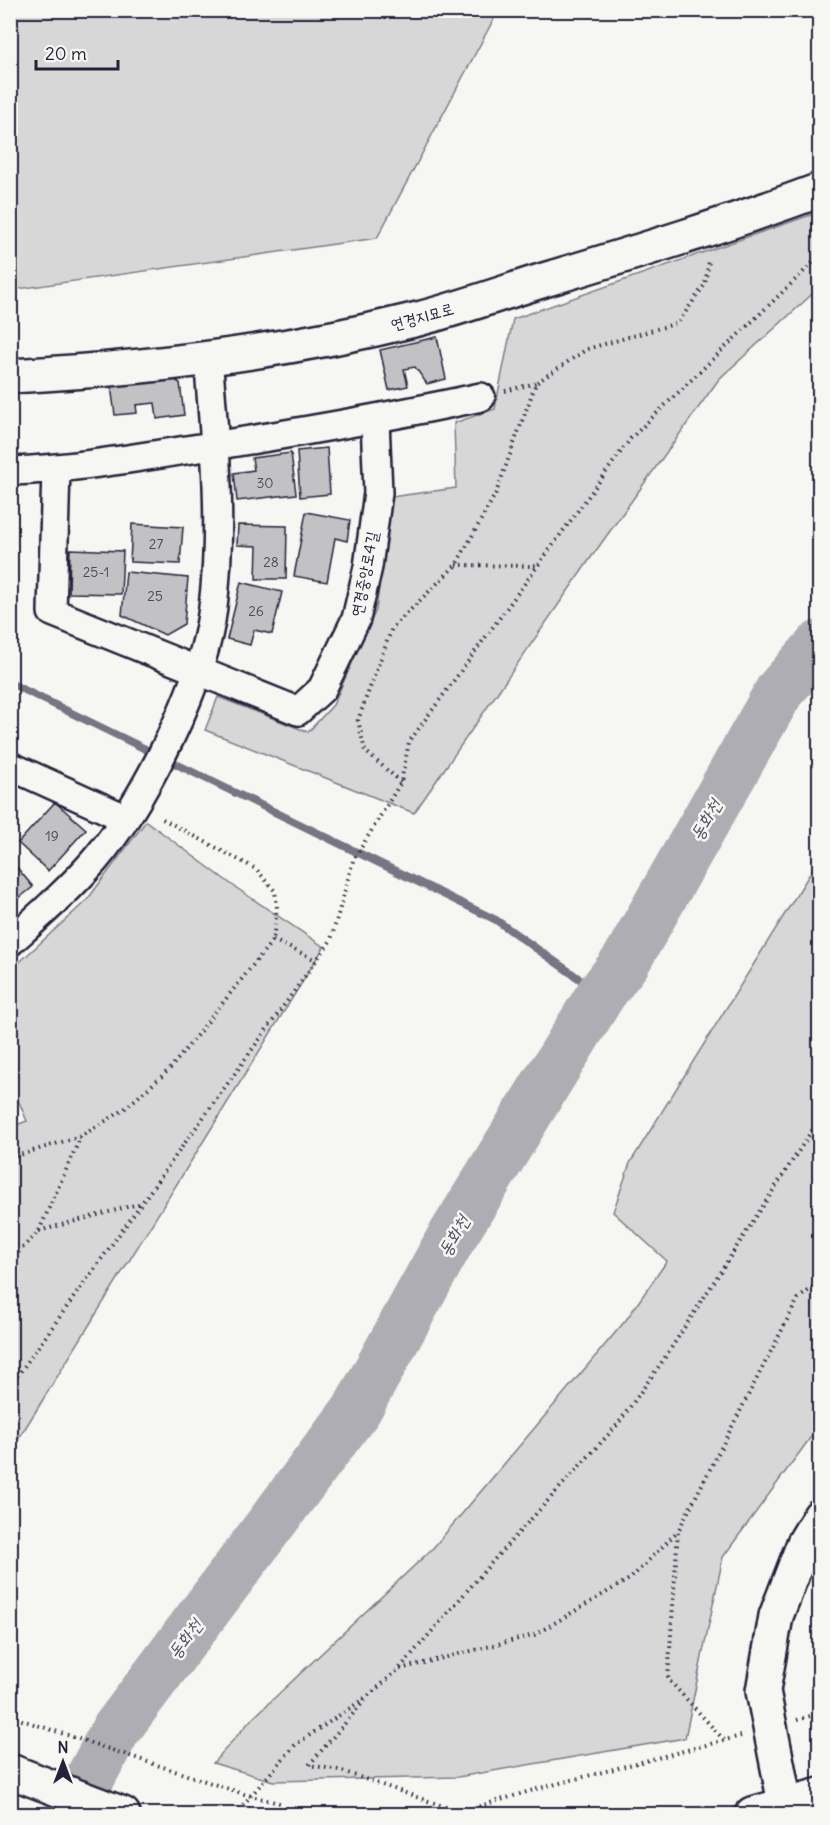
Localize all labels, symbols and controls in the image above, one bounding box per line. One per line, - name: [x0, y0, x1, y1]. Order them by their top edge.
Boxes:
- scale bar: [36, 33, 118, 71]
- text: 20 m: [45, 42, 87, 65]
- street label: 연경지묘로: [388, 298, 456, 334]
- house number: 30: [256, 474, 274, 492]
- street label: 연경중앙로4길: [346, 530, 382, 618]
- house number: 27: [149, 535, 163, 553]
- house number: 28: [263, 553, 279, 571]
- house number: 25-1: [83, 563, 109, 581]
- house number: 25: [147, 587, 163, 605]
- house number: 26: [248, 602, 264, 620]
- water label: 동화천: [685, 794, 727, 844]
- house number: 19: [45, 827, 59, 845]
- water label: 동화천: [433, 1210, 475, 1260]
- water label: 동화천: [162, 1613, 208, 1663]
- north arrow: [33, 1732, 93, 1792]
- text: N: [57, 1737, 69, 1757]

